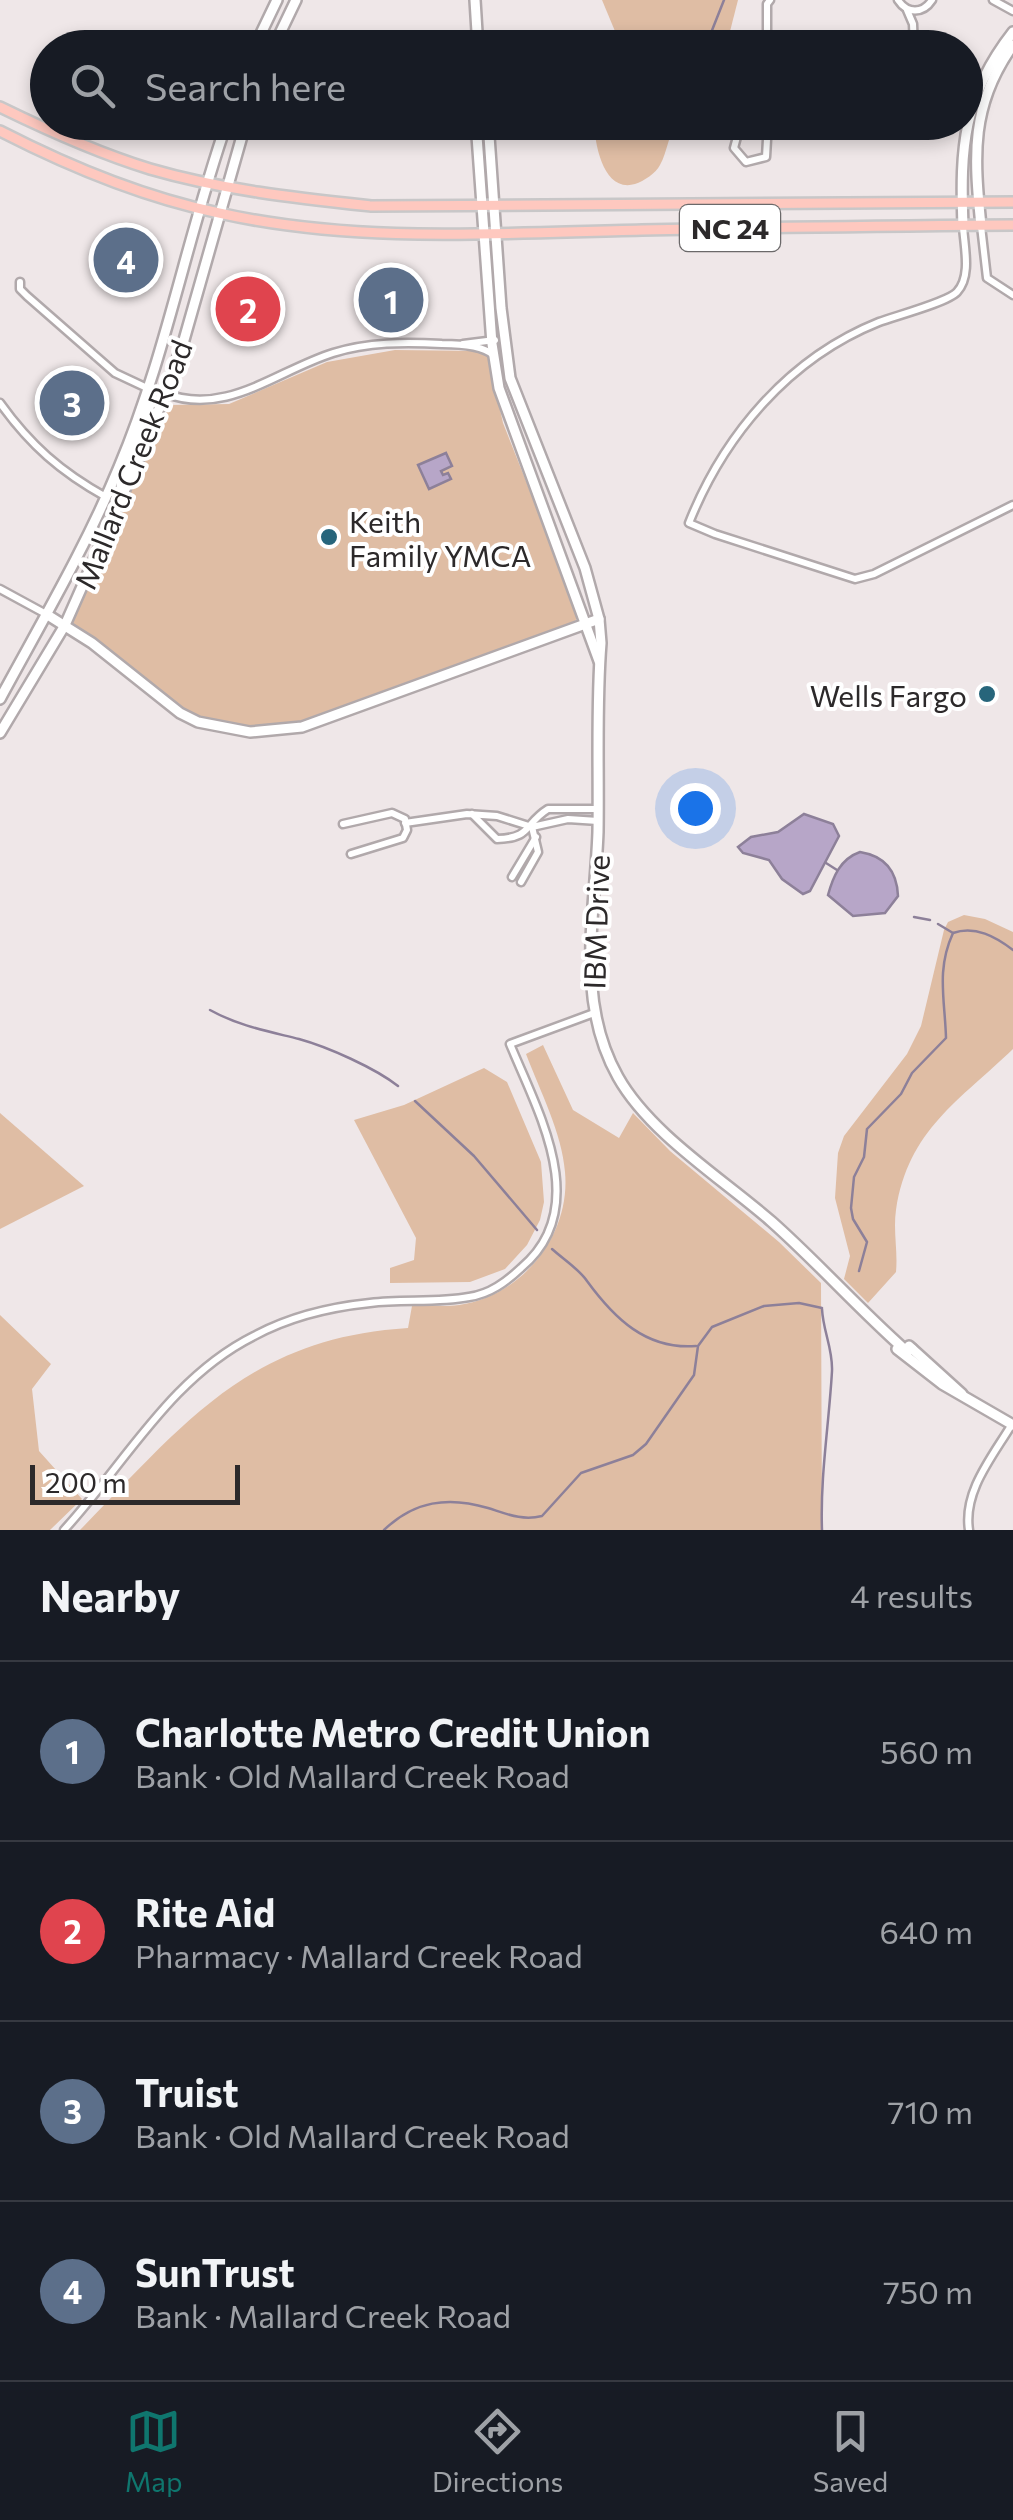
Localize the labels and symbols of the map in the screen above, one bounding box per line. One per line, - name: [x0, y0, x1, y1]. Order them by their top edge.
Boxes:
- road number: NC 24: [680, 205, 780, 251]
- pin: 4: [94, 222, 158, 298]
- pin: 1: [358, 262, 424, 338]
- pin: 2: [216, 272, 280, 346]
- street label: Mallard Creek Road: [65, 334, 199, 594]
- pin: 3: [40, 366, 104, 440]
- place label: Keith Family YMCA: [349, 502, 531, 573]
- marker: Keith Family YMCA: [318, 526, 340, 548]
- place label: Wells Fargo: [810, 676, 967, 713]
- marker: Wells Fargo: [976, 683, 998, 705]
- your location: [670, 783, 721, 834]
- street label: IBM Drive: [574, 854, 616, 990]
- scale bar: [30, 1460, 240, 1504]

